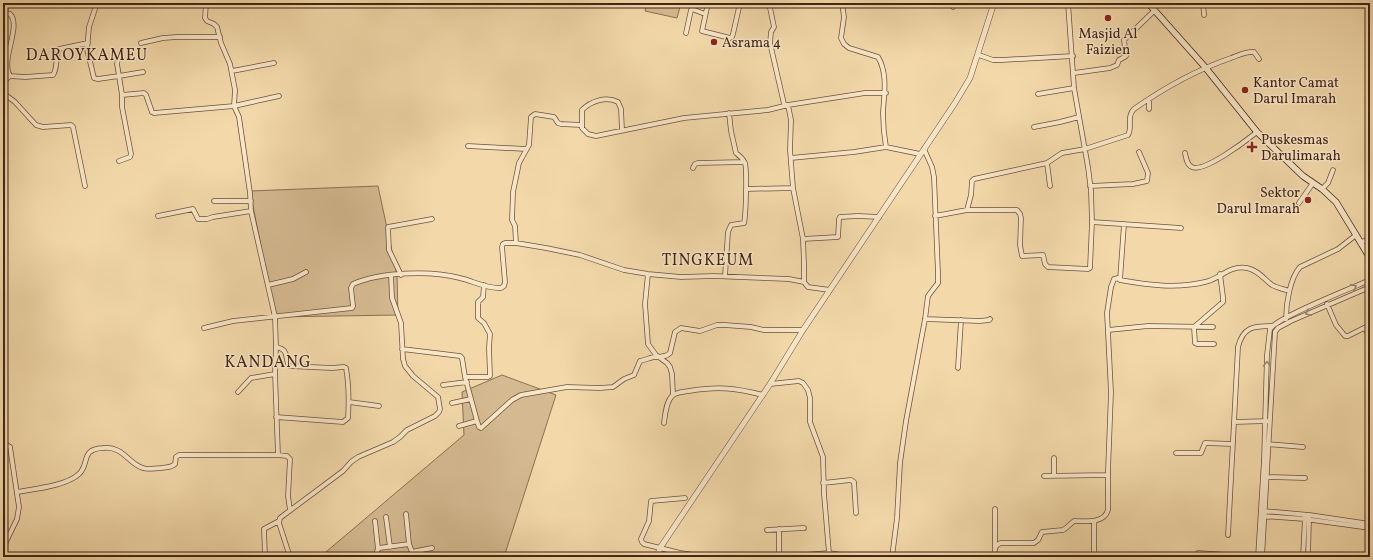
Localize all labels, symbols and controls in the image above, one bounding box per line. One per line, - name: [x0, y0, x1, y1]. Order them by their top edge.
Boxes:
- marker: Masjid Al Faizien: [1103, 13, 1113, 23]
- place label: Masjid Al Faizien: [1079, 25, 1137, 60]
- place label: Asrama 4: [722, 34, 781, 53]
- marker: Asrama 4: [709, 37, 719, 47]
- district label: DAROYKAMEU: [26, 45, 148, 67]
- place label: Kantor Camat Darul Imarah: [1253, 74, 1339, 109]
- marker: Kantor Camat Darul Imarah: [1240, 85, 1250, 95]
- place label: Puskesmas Darulimarah: [1261, 131, 1341, 166]
- marker: Puskesmas Darulimarah: [1246, 141, 1258, 153]
- place label: Sektor Darul Imarah: [1217, 184, 1300, 219]
- marker: Sektor Darul Imarah: [1303, 195, 1313, 205]
- district label: TINGKEUM: [662, 250, 754, 272]
- one-way arrow: [1349, 284, 1357, 292]
- one-way arrow: [1305, 308, 1313, 316]
- district label: KANDANG: [224, 352, 312, 374]
- one-way arrow: [1263, 361, 1271, 367]

